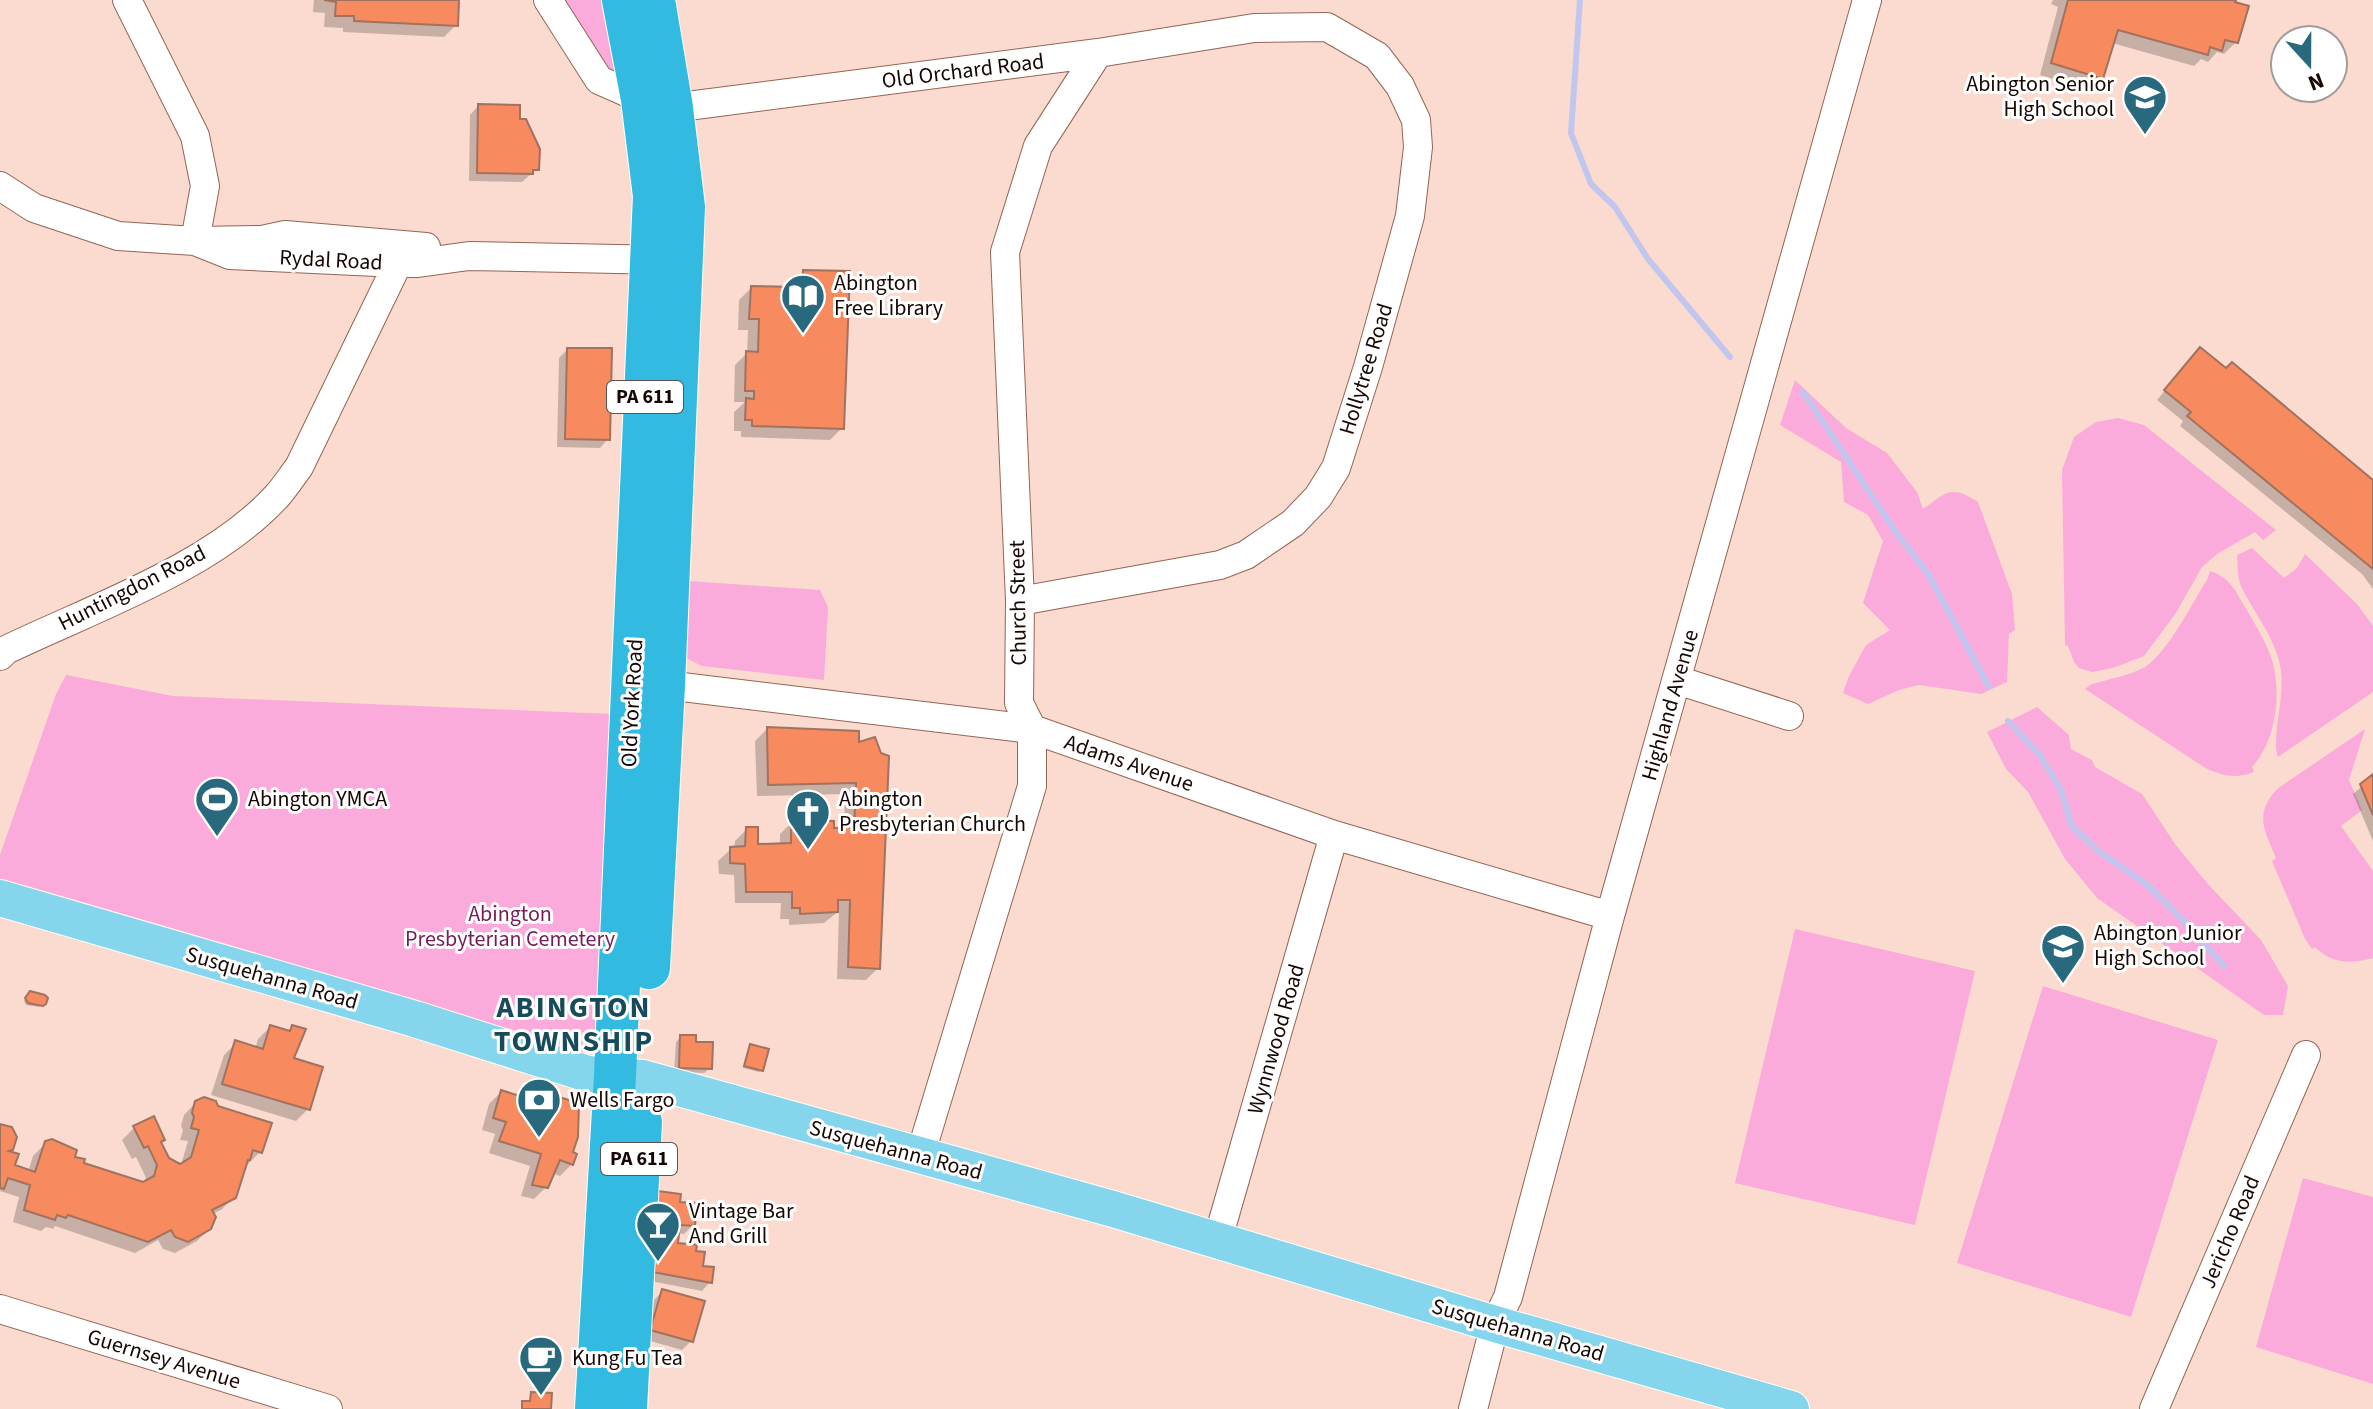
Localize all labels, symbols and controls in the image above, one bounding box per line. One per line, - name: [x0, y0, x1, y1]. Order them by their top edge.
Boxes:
- north arrow: [2269, 24, 2349, 104]
- street label: Old Orchard Road: [880, 45, 1046, 97]
- text: N: [2303, 64, 2328, 99]
- place label: Abington Senior High School: [1966, 68, 2114, 125]
- school or university icon: Abington Senior High School: [2121, 73, 2169, 136]
- street label: Rydal Road: [279, 241, 383, 279]
- place label: Abington Free Library: [834, 267, 944, 324]
- library icon: Abington Free Library: [779, 272, 827, 335]
- street label: Hollytree Road: [1331, 299, 1401, 439]
- road number: PA 611: [607, 381, 683, 413]
- street label: Huntingdon Road: [53, 537, 211, 639]
- street label: Church Street: [1001, 539, 1035, 666]
- street label: Highland Avenue: [1633, 626, 1707, 784]
- street label: Old York Road: [613, 638, 651, 768]
- street label: Adams Avenue: [1060, 726, 1198, 800]
- sports icon: Abington YMCA: [193, 775, 241, 838]
- place label: Abington YMCA: [248, 783, 387, 815]
- place label: Abington Presbyterian Church: [839, 783, 1026, 840]
- church icon: Abington Presbyterian Church: [784, 788, 832, 851]
- park label: Abington Presbyterian Cemetery: [405, 898, 616, 955]
- place label: Abington Junior High School: [2094, 917, 2242, 974]
- school or university icon: Abington Junior High School: [2039, 922, 2087, 985]
- street label: Susquehanna Road: [182, 938, 362, 1018]
- street label: Wynnwood Road: [1239, 960, 1313, 1118]
- district label: ABINGTON TOWNSHIP: [494, 986, 654, 1063]
- bank icon: Wells Fargo: [515, 1076, 563, 1139]
- place label: Wells Fargo: [570, 1084, 674, 1116]
- street label: Susquehanna Road: [806, 1112, 986, 1188]
- road number: PA 611: [601, 1143, 677, 1175]
- street label: Jericho Road: [2192, 1170, 2268, 1294]
- place label: Vintage Bar And Grill: [689, 1195, 794, 1252]
- bar icon: Vintage Bar And Grill: [634, 1200, 682, 1263]
- street label: Susquehanna Road: [1428, 1290, 1608, 1370]
- street label: Guernsey Avenue: [83, 1320, 245, 1398]
- cafe icon: Kung Fu Tea: [517, 1334, 565, 1397]
- place label: Kung Fu Tea: [572, 1342, 683, 1374]

